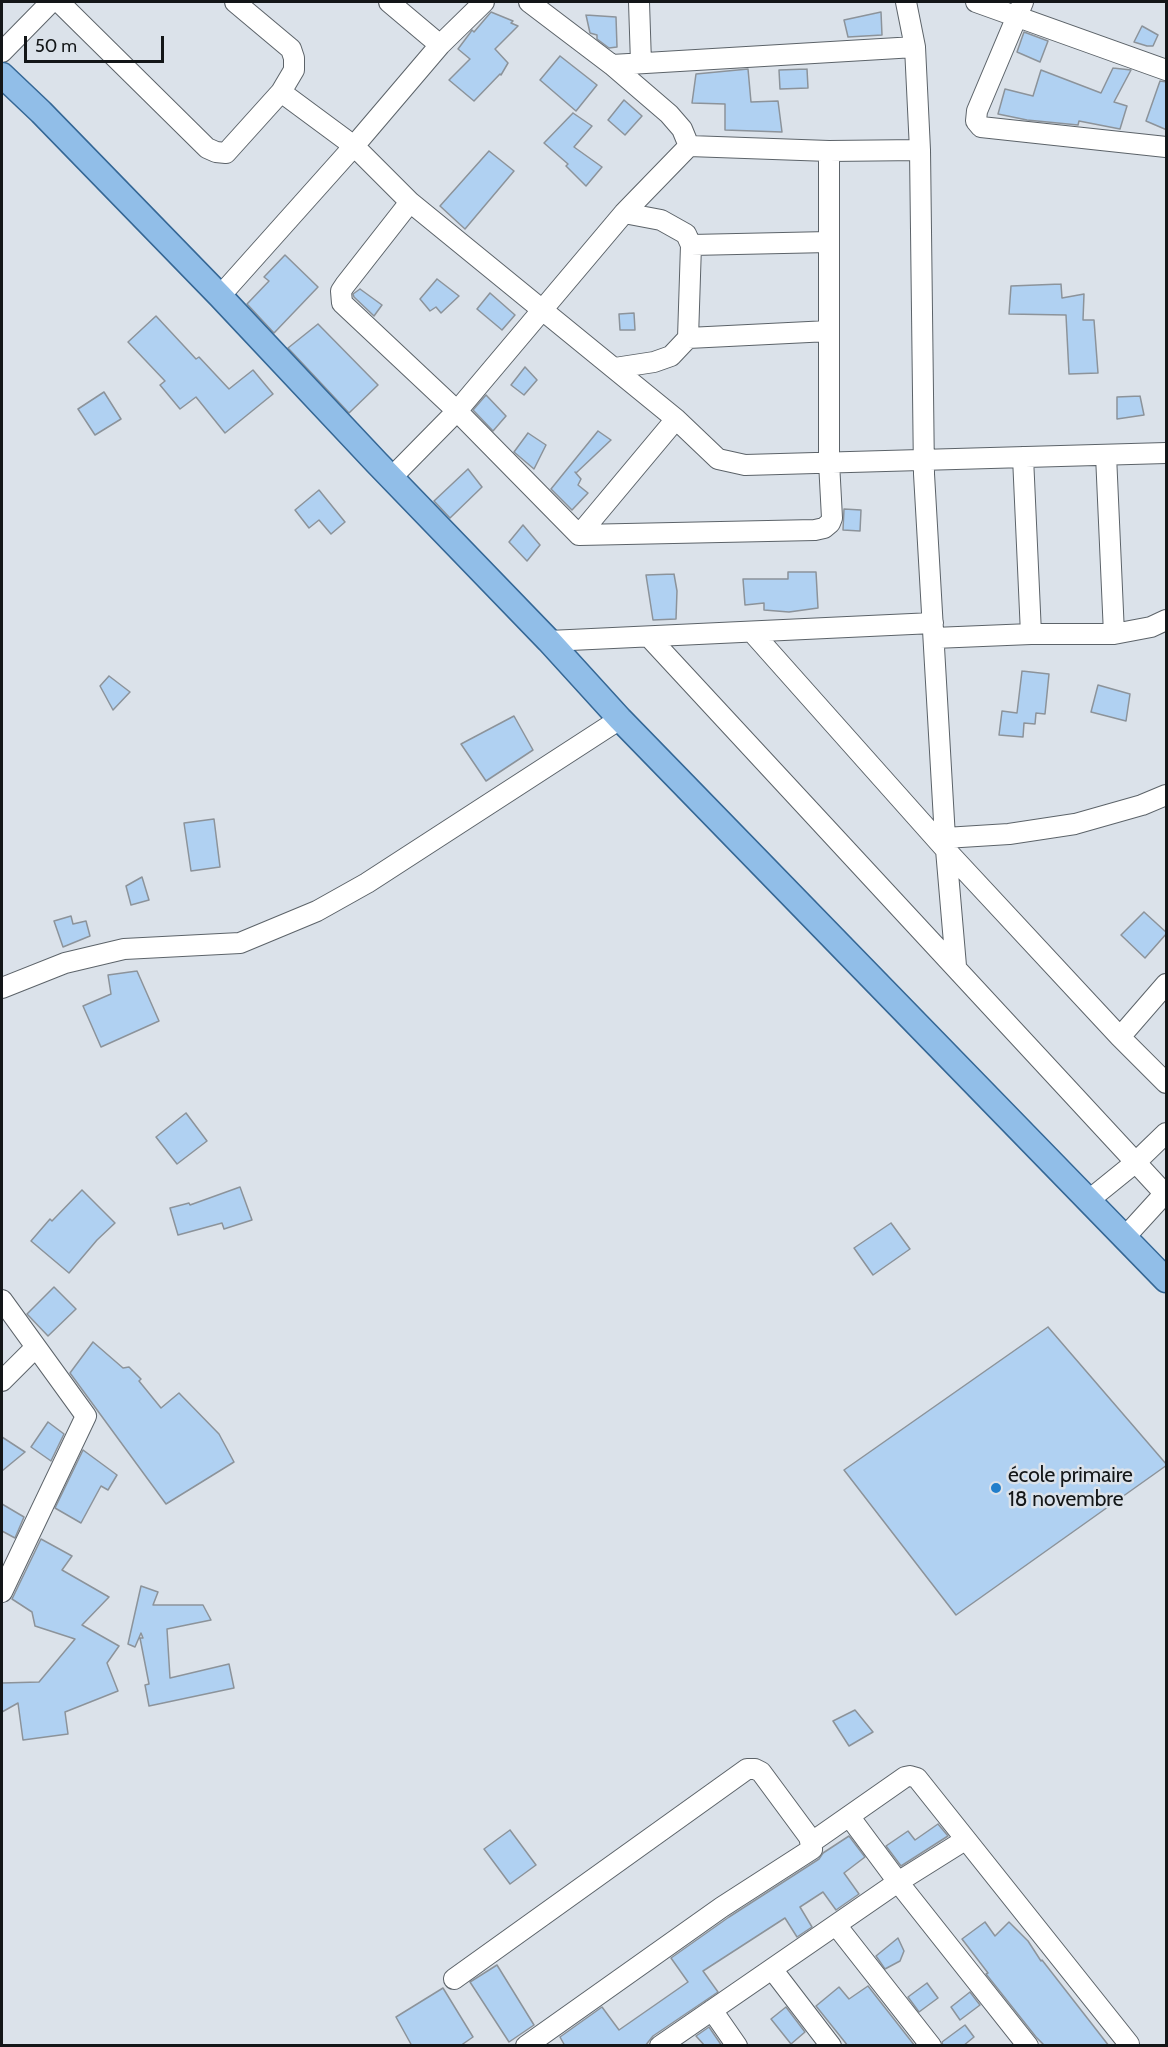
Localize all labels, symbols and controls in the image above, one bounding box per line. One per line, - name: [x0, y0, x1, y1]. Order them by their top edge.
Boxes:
- scale bar: [27, 24, 166, 62]
- text: 50 m: [35, 35, 77, 57]
- place label: école primaire 18 novembre: [1008, 1463, 1133, 1513]
- marker: école primaire 18 novembre: [989, 1481, 1003, 1495]

